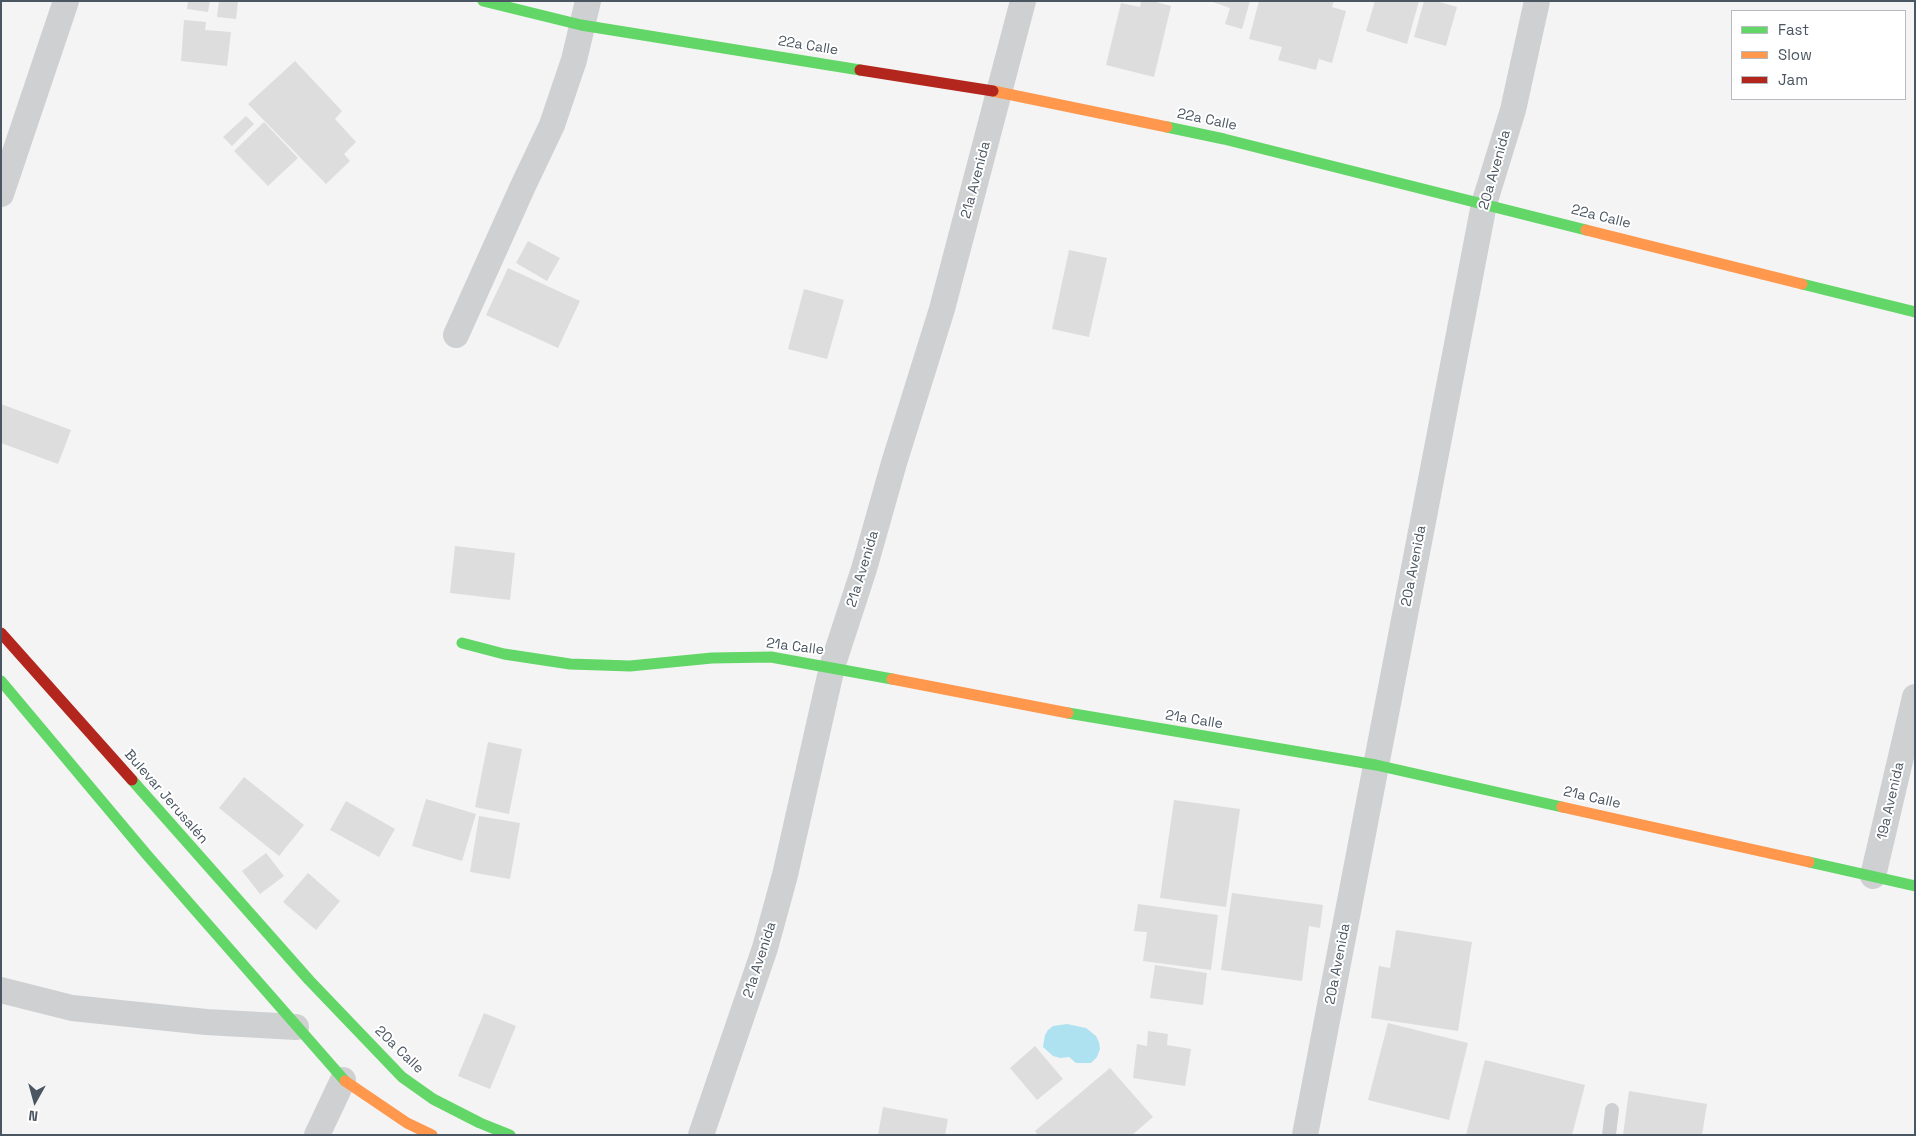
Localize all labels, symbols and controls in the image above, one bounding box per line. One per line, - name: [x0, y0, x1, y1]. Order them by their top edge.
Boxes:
- legend: [1731, 10, 1906, 100]
- text: Fast: [1778, 20, 1809, 39]
- street label: 22a Calle: [777, 33, 839, 59]
- text: Slow: [1778, 45, 1812, 64]
- text: Jam: [1778, 70, 1808, 89]
- street label: 22a Calle: [1176, 105, 1238, 135]
- street label: 20a Avenida: [1476, 128, 1514, 212]
- street label: 21a Avenida: [958, 140, 994, 220]
- street label: 22a Calle: [1570, 202, 1632, 232]
- street label: 20a Avenida: [1398, 524, 1430, 608]
- street label: 21a Avenida: [843, 529, 883, 609]
- street label: 21a Calle: [765, 635, 825, 659]
- street label: 21a Calle: [1164, 707, 1224, 733]
- street label: Bulevar Jerusalén: [121, 746, 211, 848]
- street label: 19a Avenida: [1874, 760, 1908, 842]
- street label: 21a Calle: [1562, 783, 1622, 813]
- street label: 21a Avenida: [740, 920, 780, 1000]
- street label: 20a Avenida: [1322, 922, 1354, 1006]
- street label: 20a Calle: [371, 1023, 427, 1077]
- north arrow: [10, 1076, 60, 1126]
- text: N: [27, 1106, 39, 1125]

